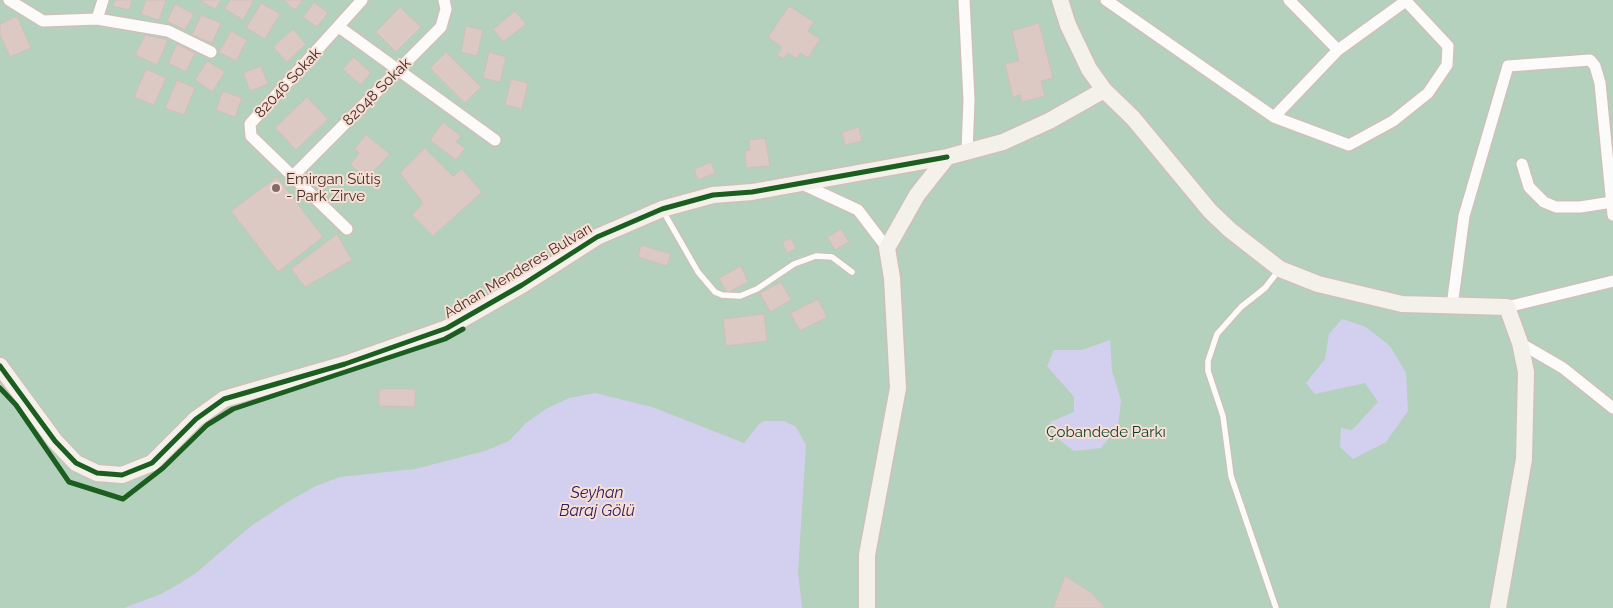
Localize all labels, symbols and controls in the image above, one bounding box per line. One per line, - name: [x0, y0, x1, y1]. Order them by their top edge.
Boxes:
- street label: 82046 Sokak: [251, 44, 325, 122]
- street label: 82048 Sokak: [339, 54, 415, 130]
- place label: Emirgan Sütiş - Park Zirve: [286, 170, 381, 205]
- marker: Emirgan Sütiş - Park Zirve: [270, 182, 282, 194]
- street label: Adnan Menderes Bulvarı: [441, 220, 595, 322]
- park label: Çobandede Parkı: [1046, 423, 1166, 441]
- water label: Seyhan Baraj Gölü: [559, 483, 635, 521]

